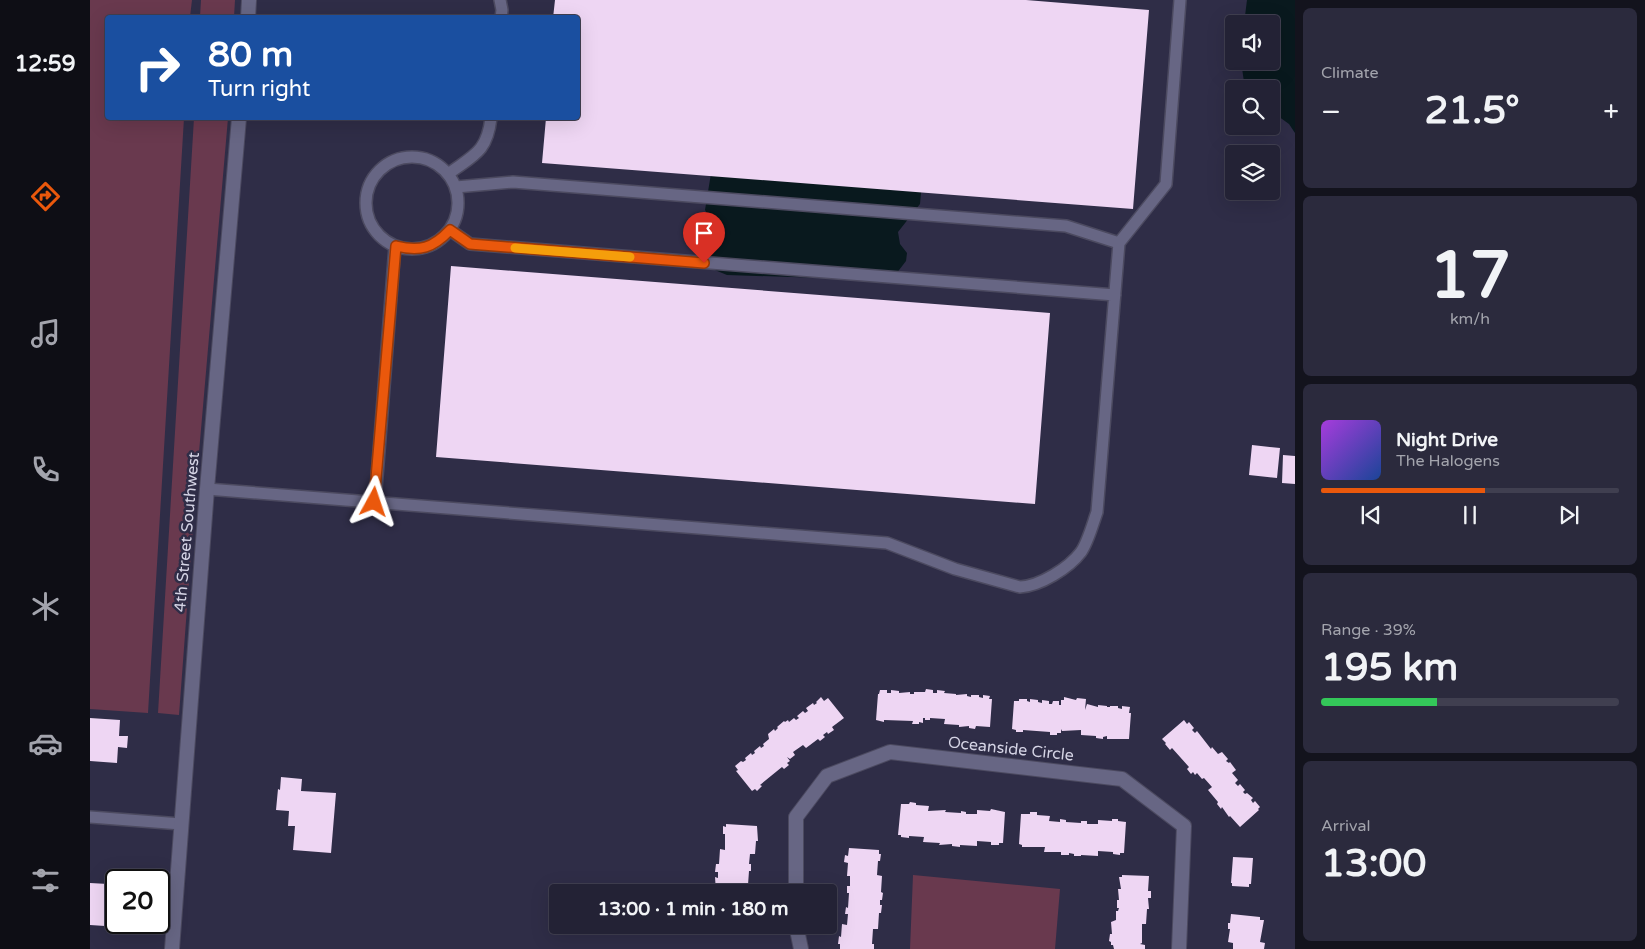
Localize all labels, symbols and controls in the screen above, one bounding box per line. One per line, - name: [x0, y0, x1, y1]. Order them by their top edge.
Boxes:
- map controls: [1225, 15, 1280, 200]
- button: sound: [1225, 15, 1280, 70]
- text: 80 m: [208, 34, 293, 76]
- icon: right: [125, 35, 190, 100]
- text: 12:59: [15, 51, 75, 77]
- text: Climate: [1321, 63, 1379, 83]
- text: Turn right: [208, 76, 310, 102]
- button: search: [1225, 80, 1280, 135]
- text: 21.5°: [1425, 88, 1520, 134]
- text: −: [1321, 95, 1341, 129]
- text: +: [1603, 95, 1619, 129]
- button: layers: [1225, 145, 1280, 200]
- icon: directions: [28, 179, 63, 214]
- pin: [683, 212, 725, 263]
- icon: arrive: [690, 219, 718, 247]
- text: 17: [1429, 237, 1511, 316]
- text: km/h: [1450, 309, 1490, 329]
- icon: music: [28, 316, 63, 351]
- text: Night Drive: [1396, 429, 1498, 451]
- street label: 4th Street Southwest: [170, 451, 204, 613]
- text: The Halogens: [1396, 451, 1500, 471]
- icon: phone: [28, 452, 63, 487]
- position arrow: [347, 475, 399, 527]
- icon: previous: [1357, 501, 1385, 529]
- icon: pause: [1456, 501, 1484, 529]
- icon: next: [1555, 501, 1583, 529]
- icon: climate: [28, 589, 63, 624]
- text: Range · 39%: [1321, 620, 1416, 640]
- text: 195 km: [1321, 645, 1458, 691]
- icon: car: [28, 726, 63, 761]
- street label: Oceanside Circle: [947, 732, 1075, 766]
- text: Arrival: [1321, 816, 1370, 836]
- text: 13:00: [1321, 841, 1426, 887]
- icon: filters: [28, 863, 63, 898]
- speed limit sign: 20: [105, 869, 170, 934]
- text: 13:00 · 1 min · 180 m: [597, 898, 789, 920]

